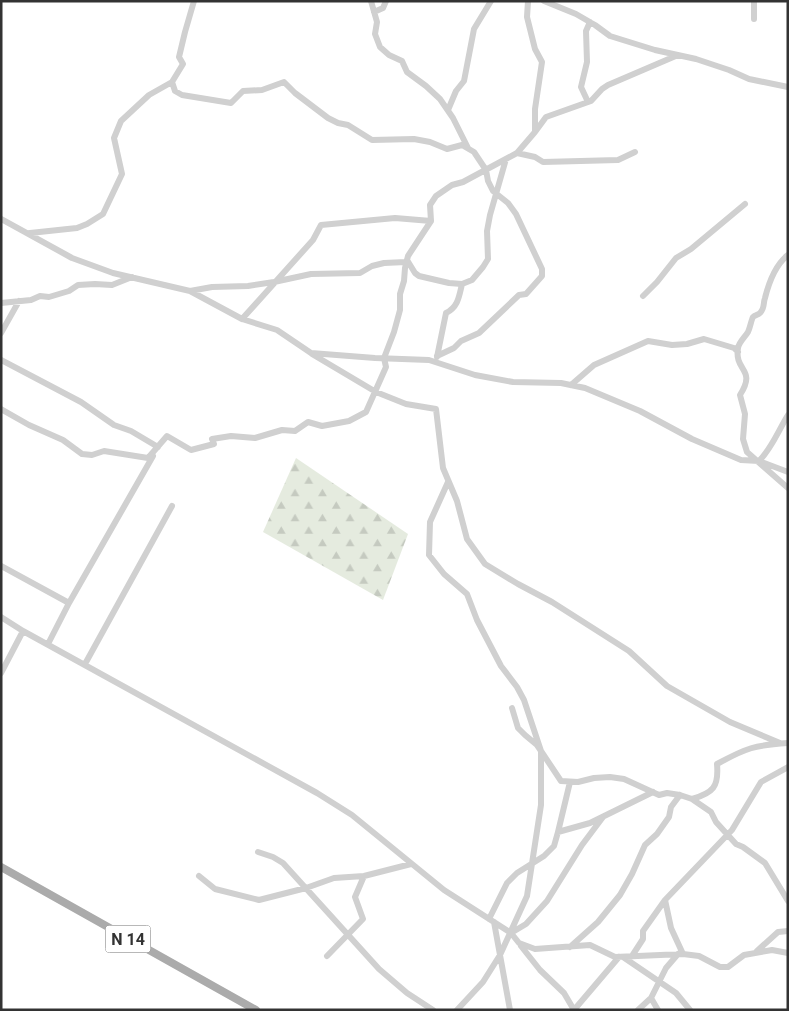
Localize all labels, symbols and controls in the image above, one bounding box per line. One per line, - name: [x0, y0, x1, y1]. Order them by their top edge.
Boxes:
- road number: N 14: [106, 926, 150, 952]

